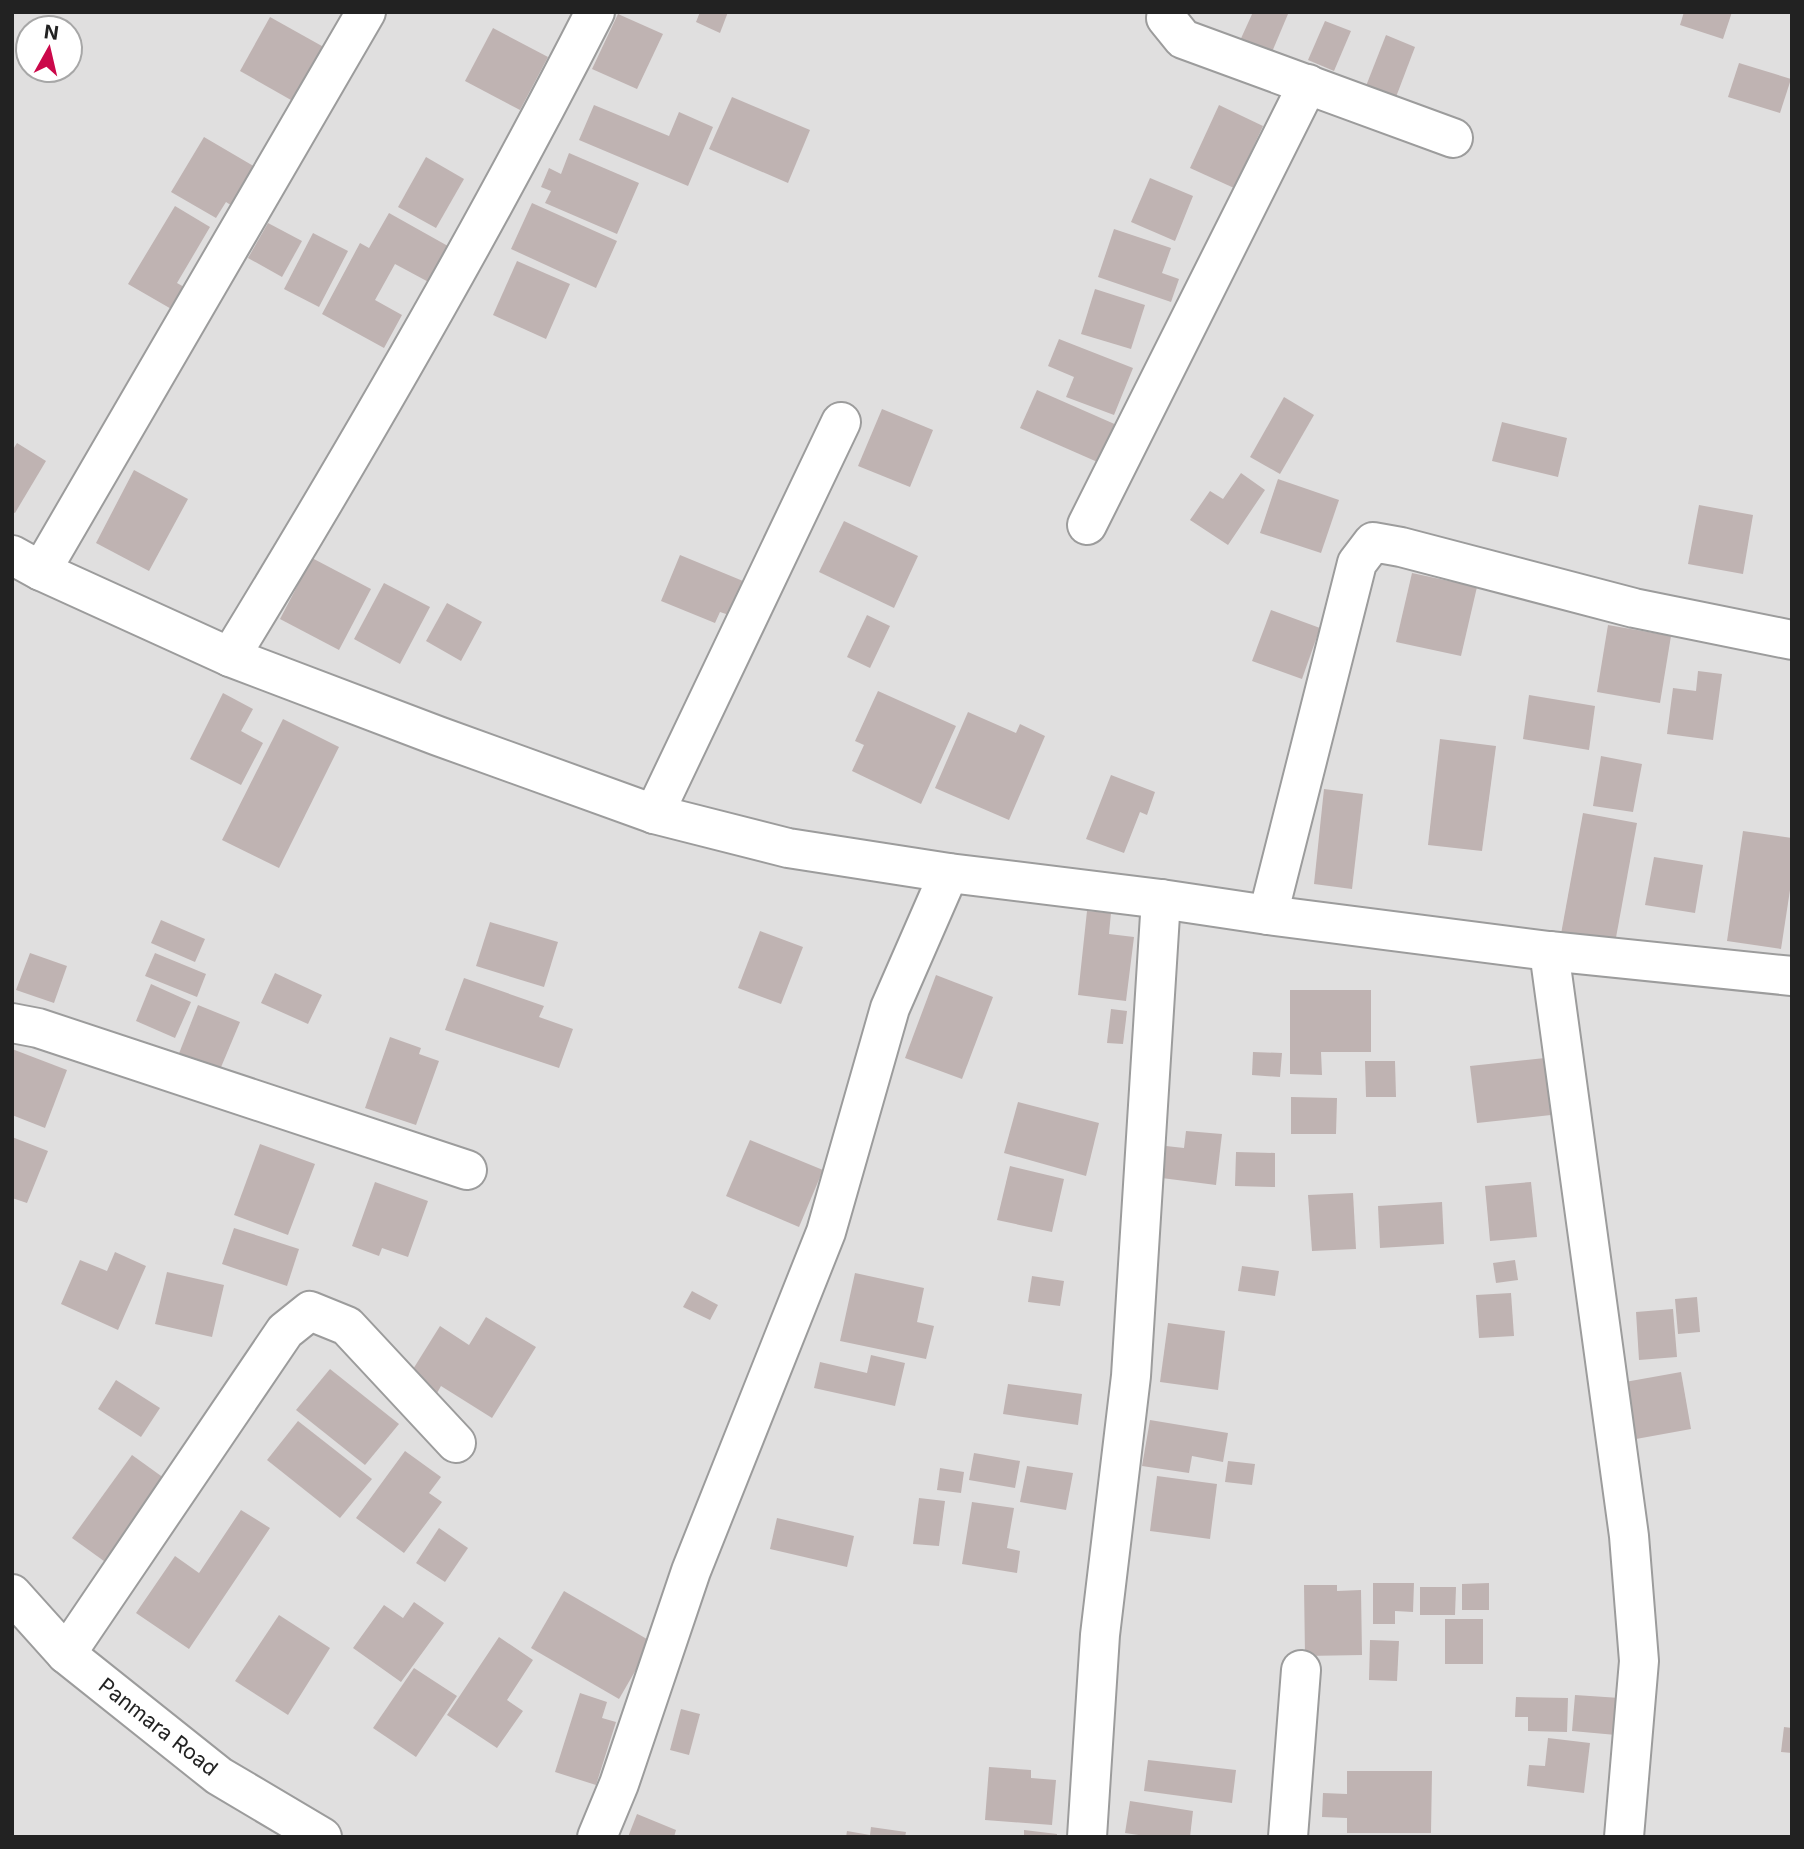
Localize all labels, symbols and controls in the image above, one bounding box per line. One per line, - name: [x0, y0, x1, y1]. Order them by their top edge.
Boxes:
- north arrow: [14, 14, 84, 84]
- text: N: [43, 20, 60, 45]
- street label: Panmara Road: [94, 1672, 223, 1781]

